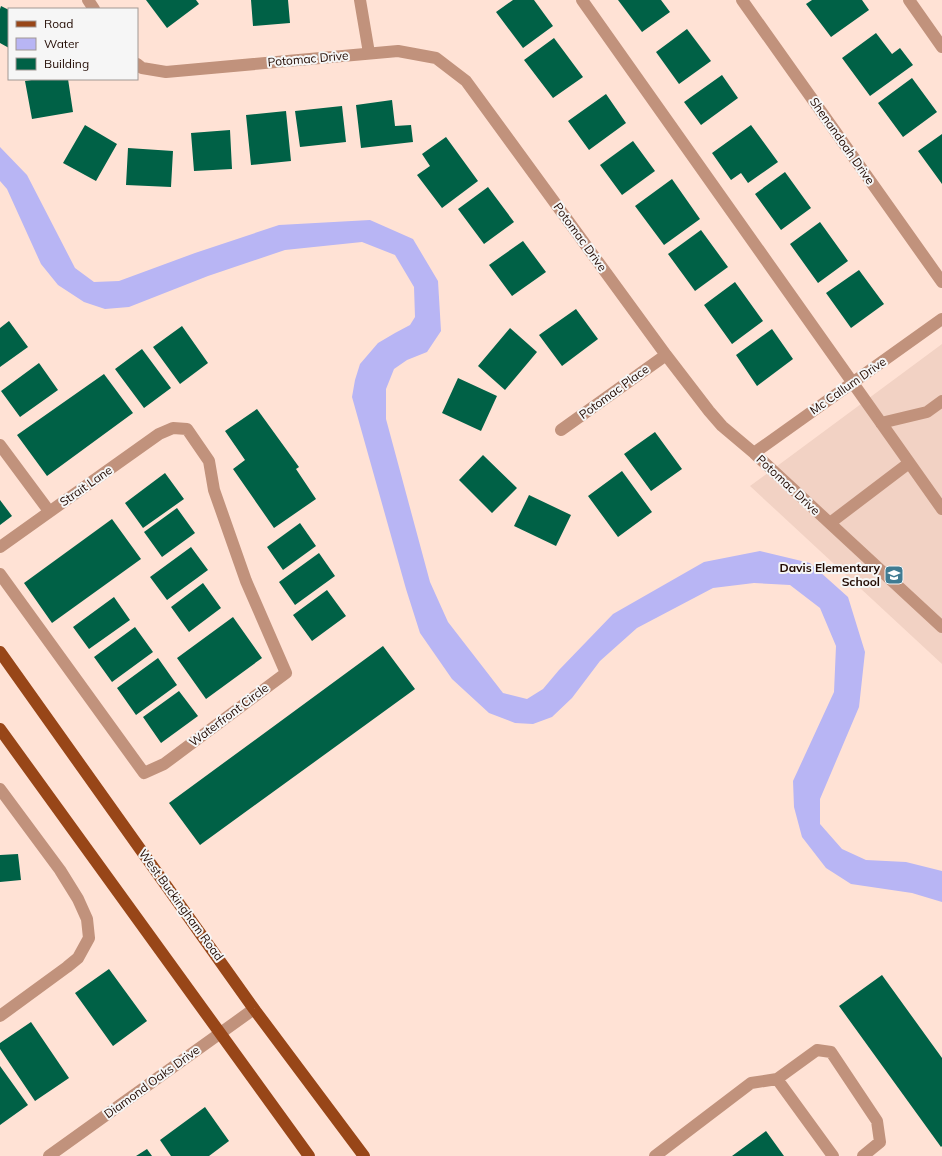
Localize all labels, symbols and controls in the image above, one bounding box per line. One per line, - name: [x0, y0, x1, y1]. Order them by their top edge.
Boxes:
- legend: [8, 8, 138, 80]
- text: Road: [44, 16, 73, 31]
- text: Water: [44, 36, 80, 51]
- street label: Potomac Drive: [267, 47, 349, 70]
- text: Building: [44, 56, 89, 71]
- street label: Shenandoah Drive: [807, 94, 878, 187]
- street label: Potomac Drive: [550, 199, 610, 274]
- street label: Mc Callum Drive: [807, 354, 889, 418]
- street label: Potomac Place: [576, 361, 651, 422]
- street label: Potomac Drive: [754, 451, 823, 518]
- street label: Strait Lane: [57, 462, 115, 509]
- place label: Davis Elementary School: [779, 560, 880, 589]
- school or university icon: Davis Elementary School: [883, 564, 905, 586]
- street label: Waterfront Circle: [186, 680, 271, 749]
- street label: West Buckingham Road: [136, 846, 227, 963]
- street label: Diamond Oaks Drive: [101, 1042, 202, 1121]

